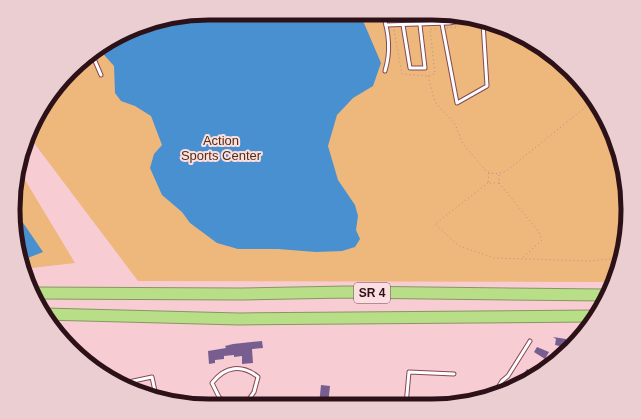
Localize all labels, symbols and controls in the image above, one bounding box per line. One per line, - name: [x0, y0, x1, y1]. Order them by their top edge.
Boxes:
- park label: Action Sports Center: [181, 133, 262, 163]
- road number: SR 4: [354, 283, 390, 303]

